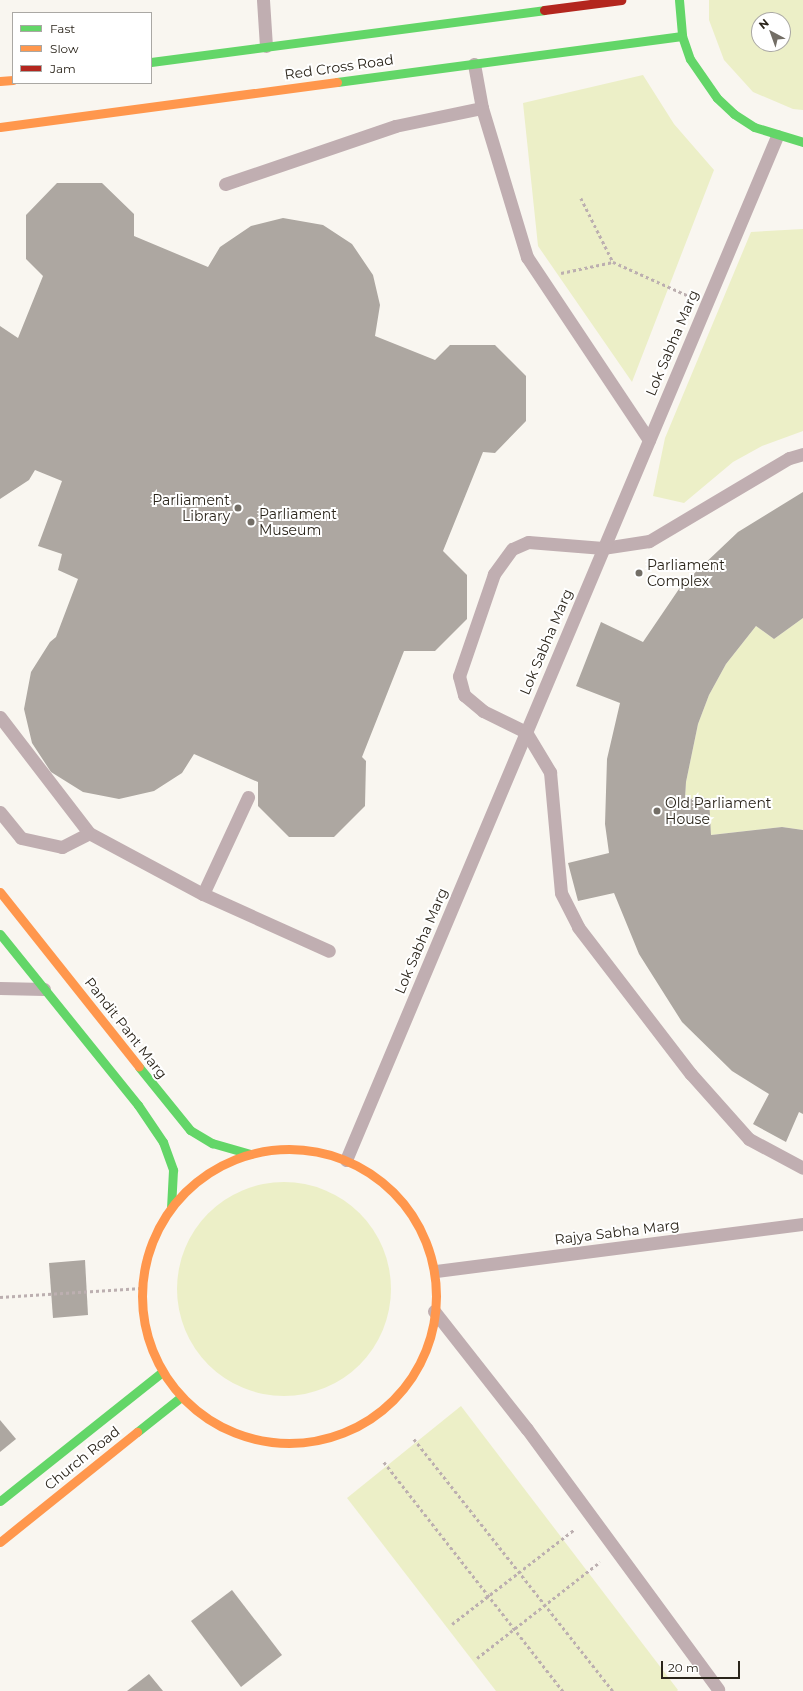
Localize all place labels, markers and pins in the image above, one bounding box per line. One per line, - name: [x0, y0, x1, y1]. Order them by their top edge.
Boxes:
- place label: Parliament Library: [152, 492, 230, 524]
- marker: Parliament Library: [233, 503, 243, 513]
- place label: Parliament Museum: [259, 506, 337, 538]
- marker: Parliament Museum: [246, 517, 256, 527]
- place label: Parliament Complex: [647, 557, 725, 590]
- marker: Parliament Complex: [634, 568, 644, 578]
- place label: Old Parliament House: [665, 795, 772, 828]
- marker: Old Parliament House: [652, 806, 662, 816]

